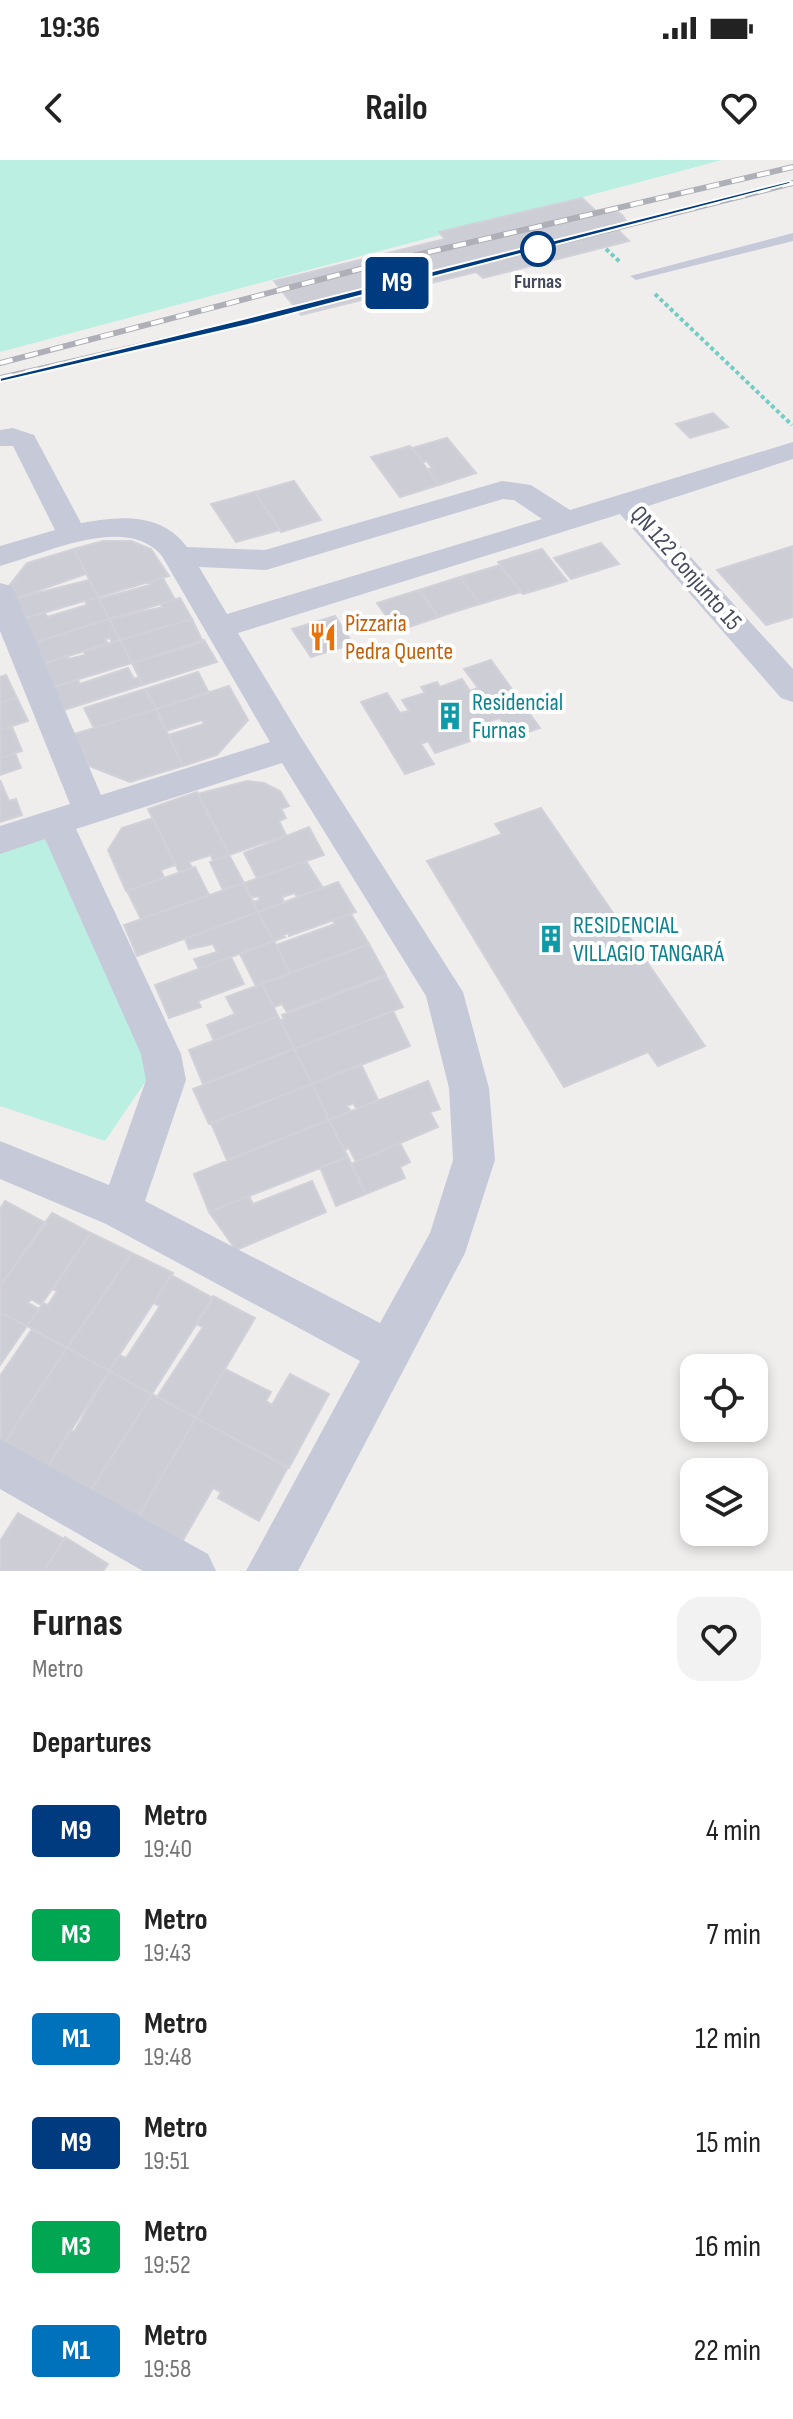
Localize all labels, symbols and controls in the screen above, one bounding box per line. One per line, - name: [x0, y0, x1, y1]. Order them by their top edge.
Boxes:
- text: 19:36: [40, 10, 100, 46]
- icon: back: [32, 86, 76, 130]
- icon: heart: [717, 86, 761, 130]
- text: Railo: [365, 87, 428, 130]
- marker: Furnas: [521, 232, 555, 266]
- line badge: M9: [361, 257, 433, 309]
- text: M9: [382, 266, 412, 299]
- place label: Furnas: [514, 270, 562, 294]
- street label: QN 122 Conjunto 15: [624, 500, 748, 636]
- place label: Pizzaria Pedra Quente: [345, 609, 453, 666]
- restaurant icon: Pizzaria Pedra Quente: [308, 622, 338, 652]
- place label: Residencial Furnas: [472, 688, 563, 745]
- building icon: Residencial Furnas: [435, 701, 465, 731]
- place label: RESIDENCIAL VILLAGIO TANGARÁ: [573, 911, 725, 968]
- building icon: RESIDENCIAL VILLAGIO TANGARÁ: [536, 924, 566, 954]
- map controls: [680, 1354, 768, 1546]
- button: locate: [680, 1354, 768, 1442]
- button: layers: [680, 1458, 768, 1546]
- button: heart: [677, 1597, 761, 1681]
- text: Furnas: [32, 1601, 123, 1646]
- text: Metro: [32, 1654, 84, 1685]
- text: Departures: [32, 1725, 152, 1761]
- text: Metro: [144, 1798, 208, 1834]
- text: 4 min: [706, 1813, 761, 1849]
- text: M9: [61, 1814, 91, 1847]
- text: 19:40: [144, 1834, 192, 1865]
- text: Metro: [144, 1902, 208, 1938]
- text: 7 min: [707, 1917, 761, 1953]
- text: M3: [61, 1918, 91, 1951]
- text: 19:43: [144, 1938, 191, 1969]
- text: Metro: [144, 2006, 208, 2042]
- text: 12 min: [695, 2021, 761, 2057]
- text: M1: [62, 2022, 90, 2055]
- text: 19:48: [144, 2042, 192, 2073]
- text: Metro: [144, 2110, 208, 2146]
- text: 15 min: [696, 2125, 761, 2161]
- text: M9: [61, 2126, 91, 2159]
- text: 19:51: [144, 2146, 189, 2177]
- text: Metro: [144, 2214, 208, 2250]
- text: 16 min: [695, 2229, 761, 2265]
- text: M3: [61, 2230, 91, 2263]
- text: 19:52: [144, 2250, 191, 2281]
- text: Metro: [144, 2318, 208, 2354]
- text: 22 min: [694, 2333, 761, 2369]
- text: M1: [62, 2334, 90, 2367]
- text: 19:58: [144, 2354, 191, 2385]

